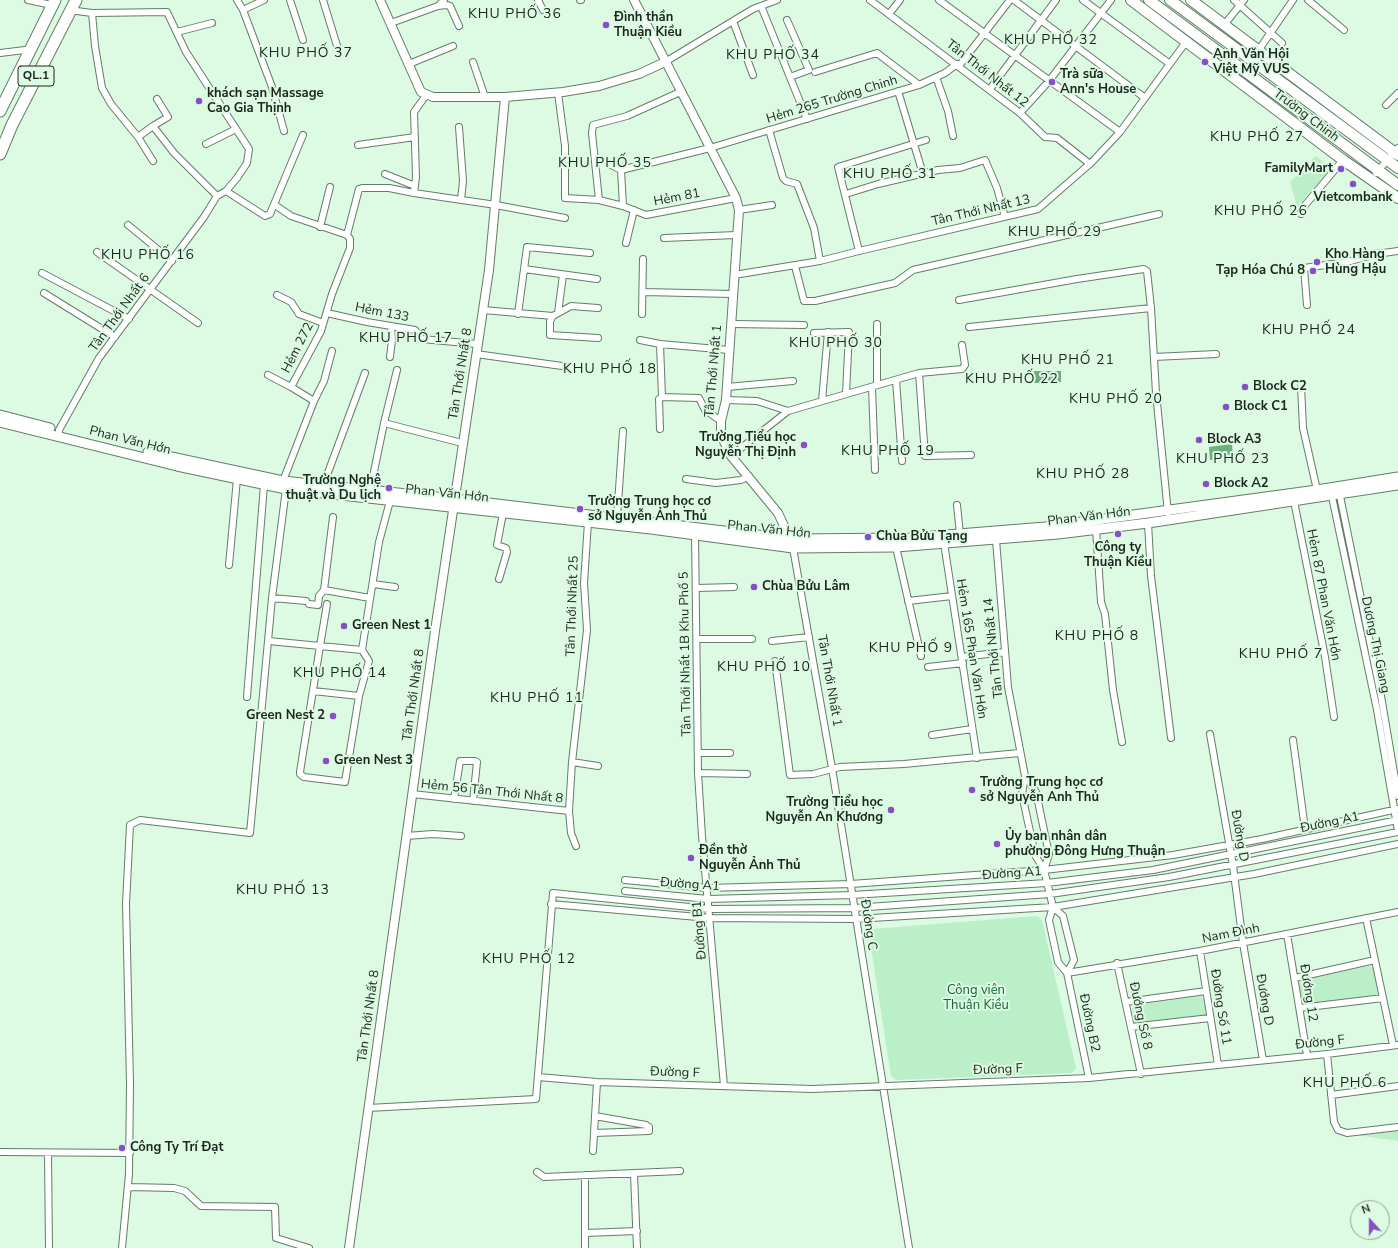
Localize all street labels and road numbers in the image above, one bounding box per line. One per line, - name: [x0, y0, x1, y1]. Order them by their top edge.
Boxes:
- street label: Tân Thới Nhất 12: [943, 37, 1031, 111]
- road number: QL.1: [18, 66, 54, 86]
- street label: Hẻm 265 Trường Chinh: [765, 73, 899, 127]
- street label: Trường Chinh: [1270, 86, 1342, 146]
- street label: Hẻm 81: [653, 186, 701, 210]
- street label: Tân Thới Nhất 13: [930, 192, 1032, 230]
- street label: Tân Thới Nhất 6: [86, 271, 154, 355]
- street label: Hẻm 133: [354, 300, 410, 326]
- street label: Hẻm 272: [279, 320, 317, 376]
- street label: Tân Thới Nhất 1: [702, 324, 726, 418]
- street label: Tân Thới Nhất 8: [446, 327, 476, 421]
- street label: Phan Văn Hớn: [88, 423, 172, 459]
- street label: Phan Văn Hớn: [405, 482, 489, 506]
- street label: Phan Văn Hớn: [1047, 504, 1131, 530]
- street label: Phan Văn Hớn: [727, 518, 811, 542]
- street label: Hẻm 87 Phan Văn Hớn: [1303, 528, 1343, 662]
- street label: Tân Thới Nhất 25: [563, 555, 583, 657]
- street label: Tân Thới Nhất 1B Khu Phố 5: [677, 571, 695, 737]
- street label: Hẻm 165 Phan Văn Hớn: [952, 578, 990, 720]
- street label: Dương Thị Giang: [1357, 595, 1393, 695]
- street label: Tân Thới Nhất 14: [981, 597, 1007, 699]
- street label: Tân Thới Nhất 1: [813, 634, 845, 728]
- street label: Tân Thới Nhất 8: [400, 648, 428, 742]
- street label: Hẻm 56 Tân Thới Nhất 8: [420, 777, 564, 807]
- street label: Đường D: [1227, 809, 1251, 863]
- street label: Đường A1: [1299, 809, 1361, 837]
- street label: Đường A1: [982, 864, 1042, 884]
- street label: Đường A1: [660, 875, 720, 895]
- street label: Đường C: [856, 898, 880, 952]
- street label: Đường B1: [690, 900, 710, 960]
- street label: Nam Đình: [1201, 921, 1261, 947]
- street label: Đướng 12: [1296, 963, 1320, 1023]
- street label: Đường Số 11: [1206, 968, 1234, 1046]
- street label: Tân Thới Nhất 8: [355, 969, 383, 1063]
- street label: Đướng D: [1252, 973, 1276, 1027]
- street label: Đướng Số 8: [1125, 981, 1155, 1051]
- street label: Đường B2: [1075, 992, 1103, 1054]
- street label: Đường F: [1295, 1033, 1345, 1053]
- street label: Đường F: [973, 1061, 1023, 1079]
- street label: Đường F: [650, 1064, 700, 1082]

